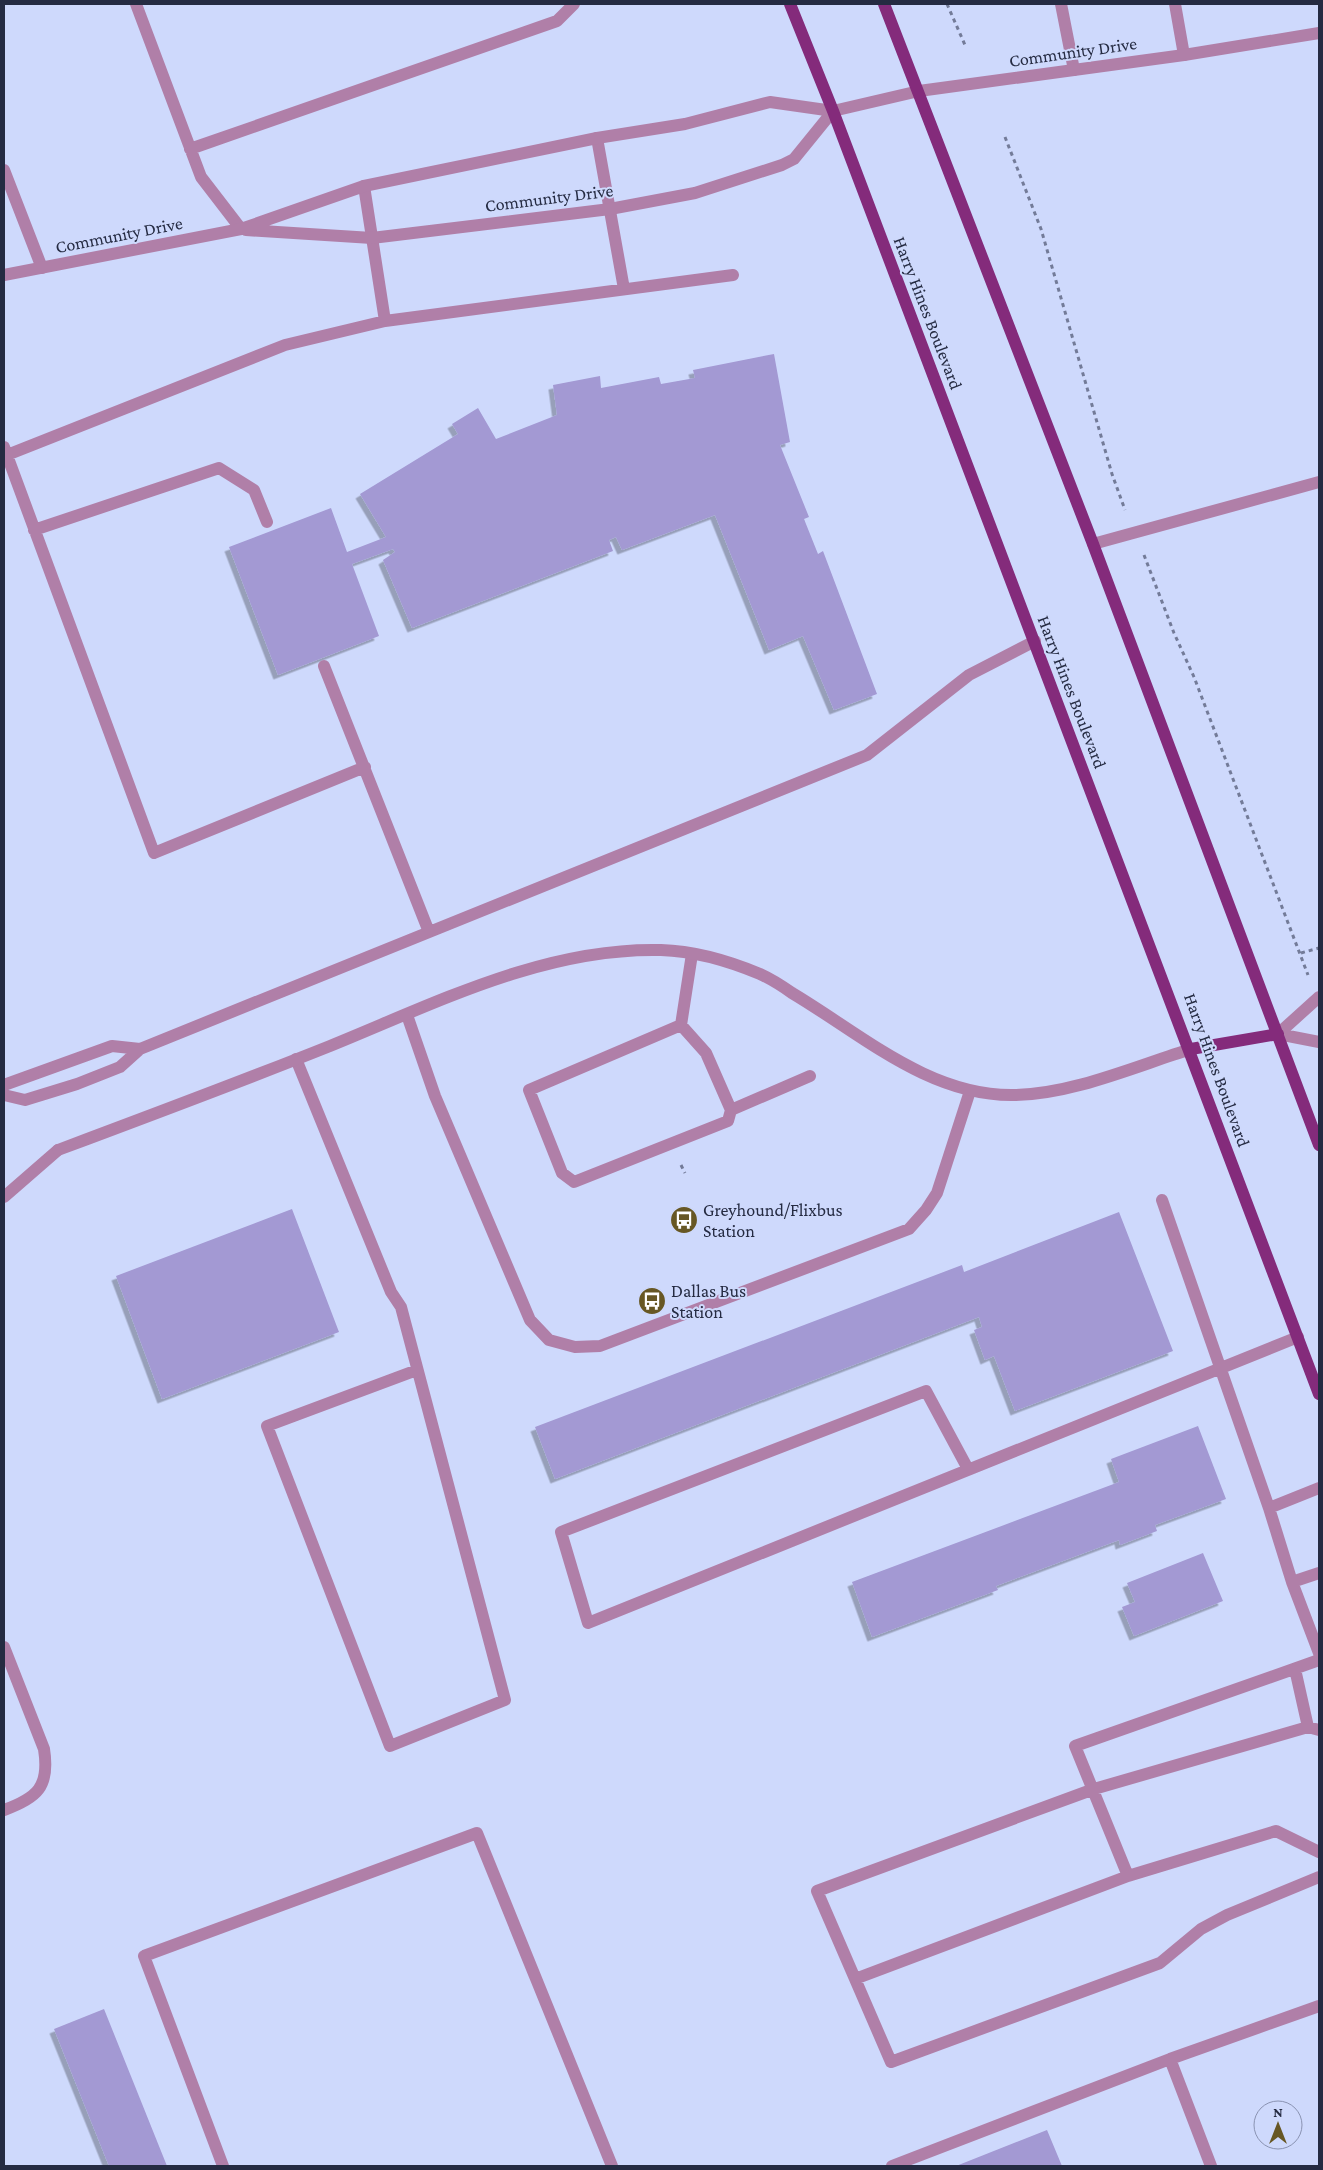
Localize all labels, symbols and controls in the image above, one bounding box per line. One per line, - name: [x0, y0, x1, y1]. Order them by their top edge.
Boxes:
- street label: Community Drive: [1008, 33, 1138, 71]
- street label: Community Drive: [484, 180, 614, 216]
- street label: Community Drive: [54, 213, 184, 257]
- street label: Harry Hines Boulevard: [890, 234, 967, 393]
- street label: Harry Hines Boulevard: [1034, 613, 1111, 772]
- street label: Harry Hines Boulevard: [1180, 990, 1254, 1150]
- place label: Greyhound/Flixbus Station: [703, 1200, 843, 1241]
- bus stop icon: Greyhound/Flixbus Station: [669, 1205, 699, 1235]
- place label: Dallas Bus Station: [671, 1281, 746, 1322]
- bus stop icon: Dallas Bus Station: [637, 1286, 667, 1316]
- north arrow: [1253, 2100, 1303, 2150]
- text: N: [1273, 2104, 1283, 2120]

